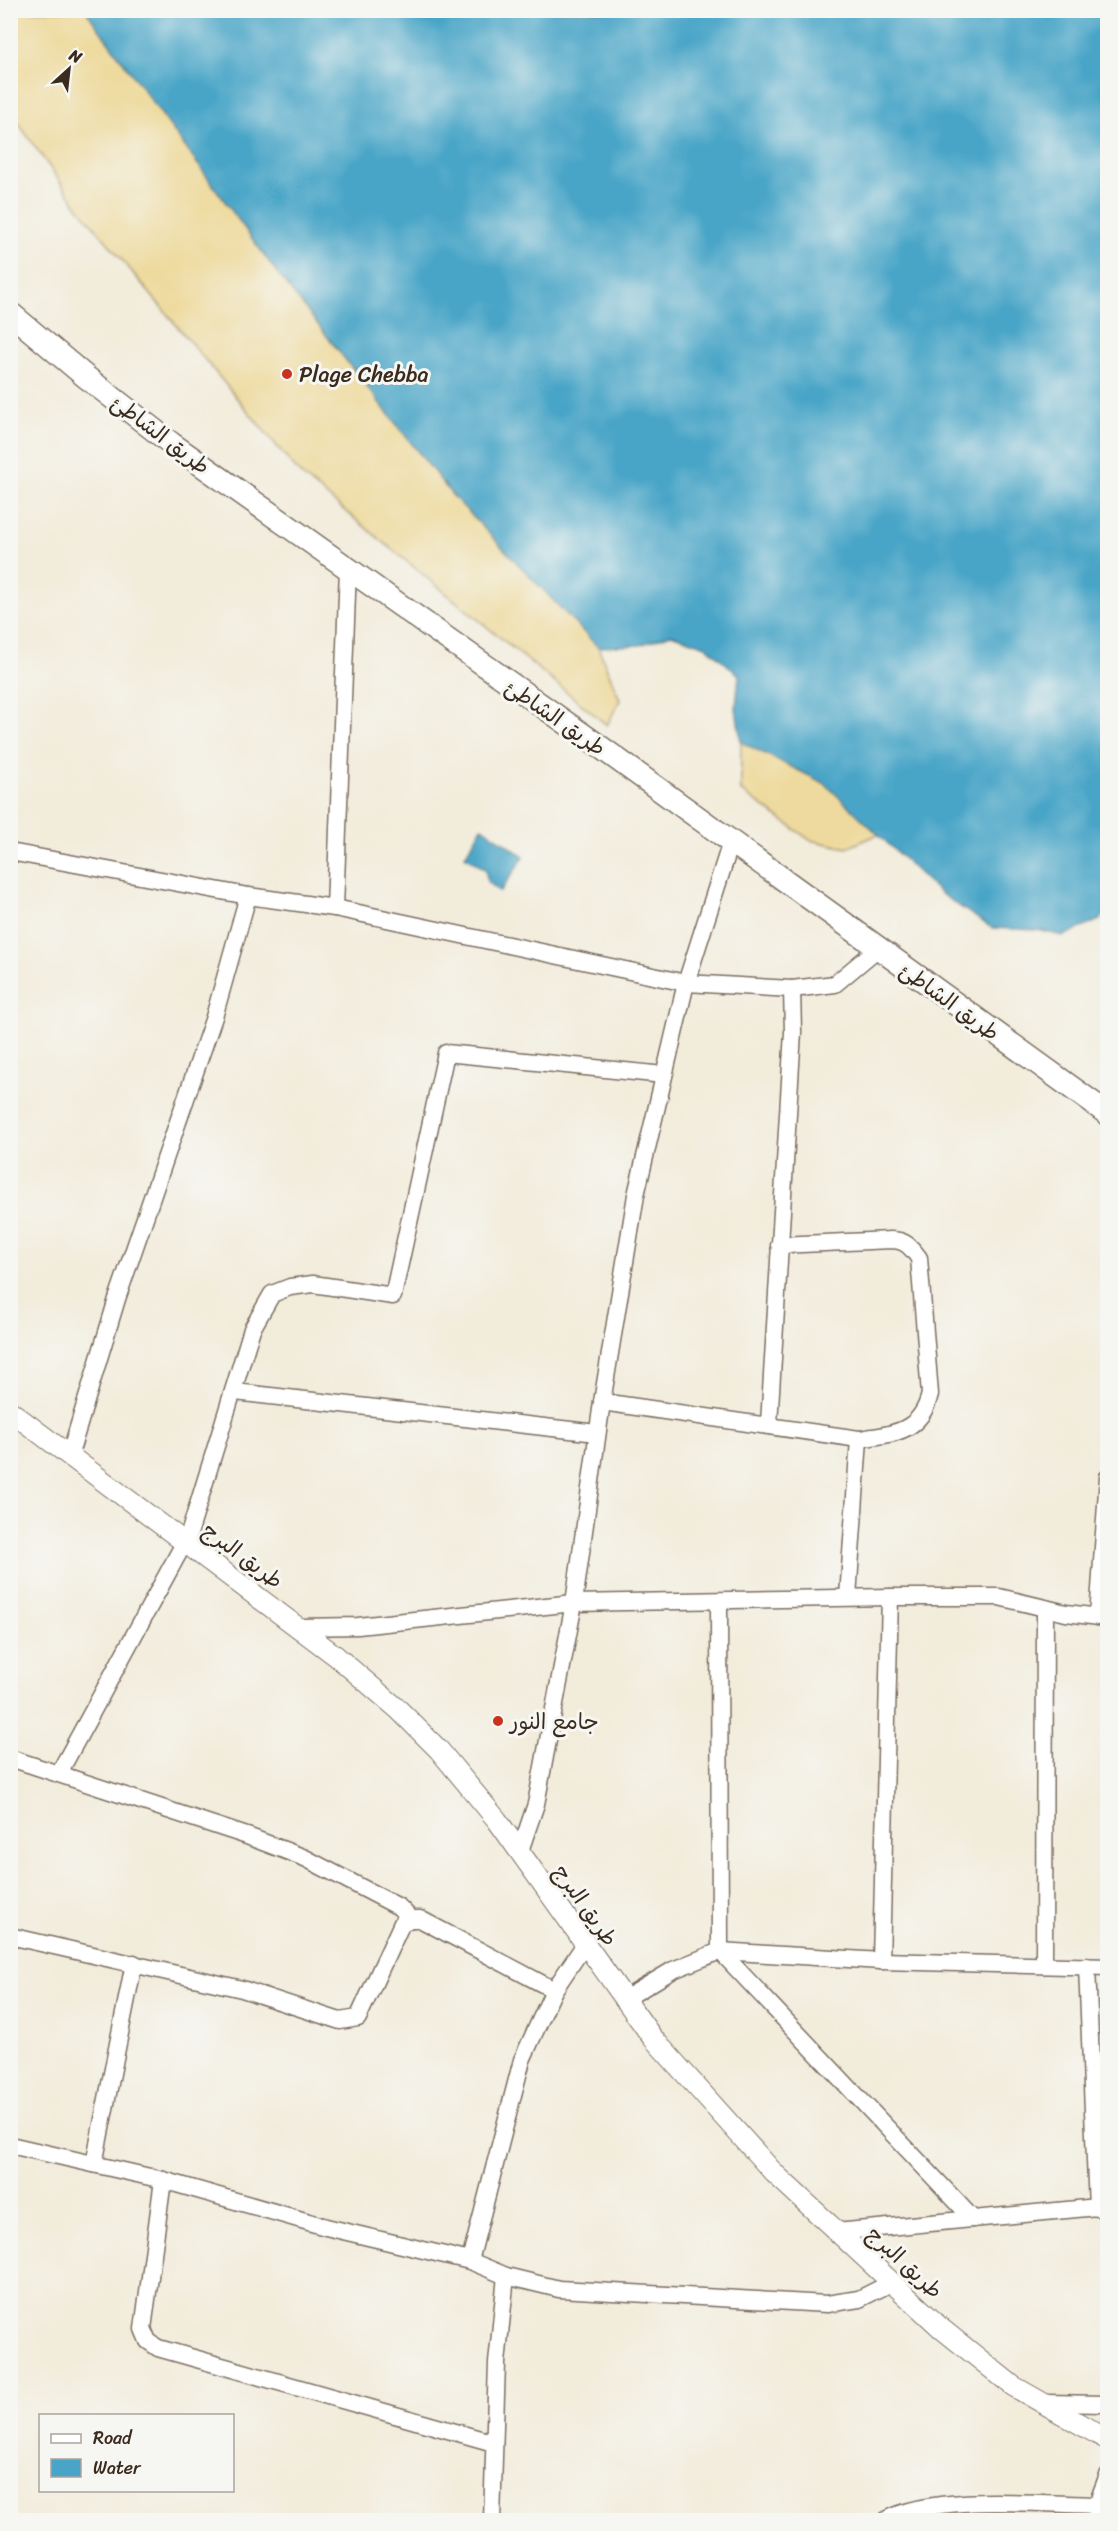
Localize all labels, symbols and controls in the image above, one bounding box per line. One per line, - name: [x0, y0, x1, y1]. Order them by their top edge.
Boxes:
- north arrow: [39, 39, 99, 99]
- text: N: [63, 40, 88, 72]
- place label: Plage Chebba: [299, 355, 429, 394]
- marker: Plage Chebba: [280, 367, 294, 381]
- street label: طريق الشاطئ: [103, 384, 219, 485]
- street label: طريق الشاطئ: [497, 668, 615, 767]
- street label: طريق الشاطئ: [891, 951, 1008, 1051]
- street label: طريق البرج: [193, 1512, 292, 1599]
- place label: جامع النور: [508, 1702, 599, 1741]
- marker: جامع النور: [491, 1714, 505, 1728]
- street label: طريق البرج: [543, 1856, 628, 1955]
- street label: طريق البرج: [857, 2216, 952, 2309]
- legend: [39, 2414, 234, 2492]
- text: Road: [93, 2422, 133, 2454]
- text: Water: [93, 2452, 142, 2484]

